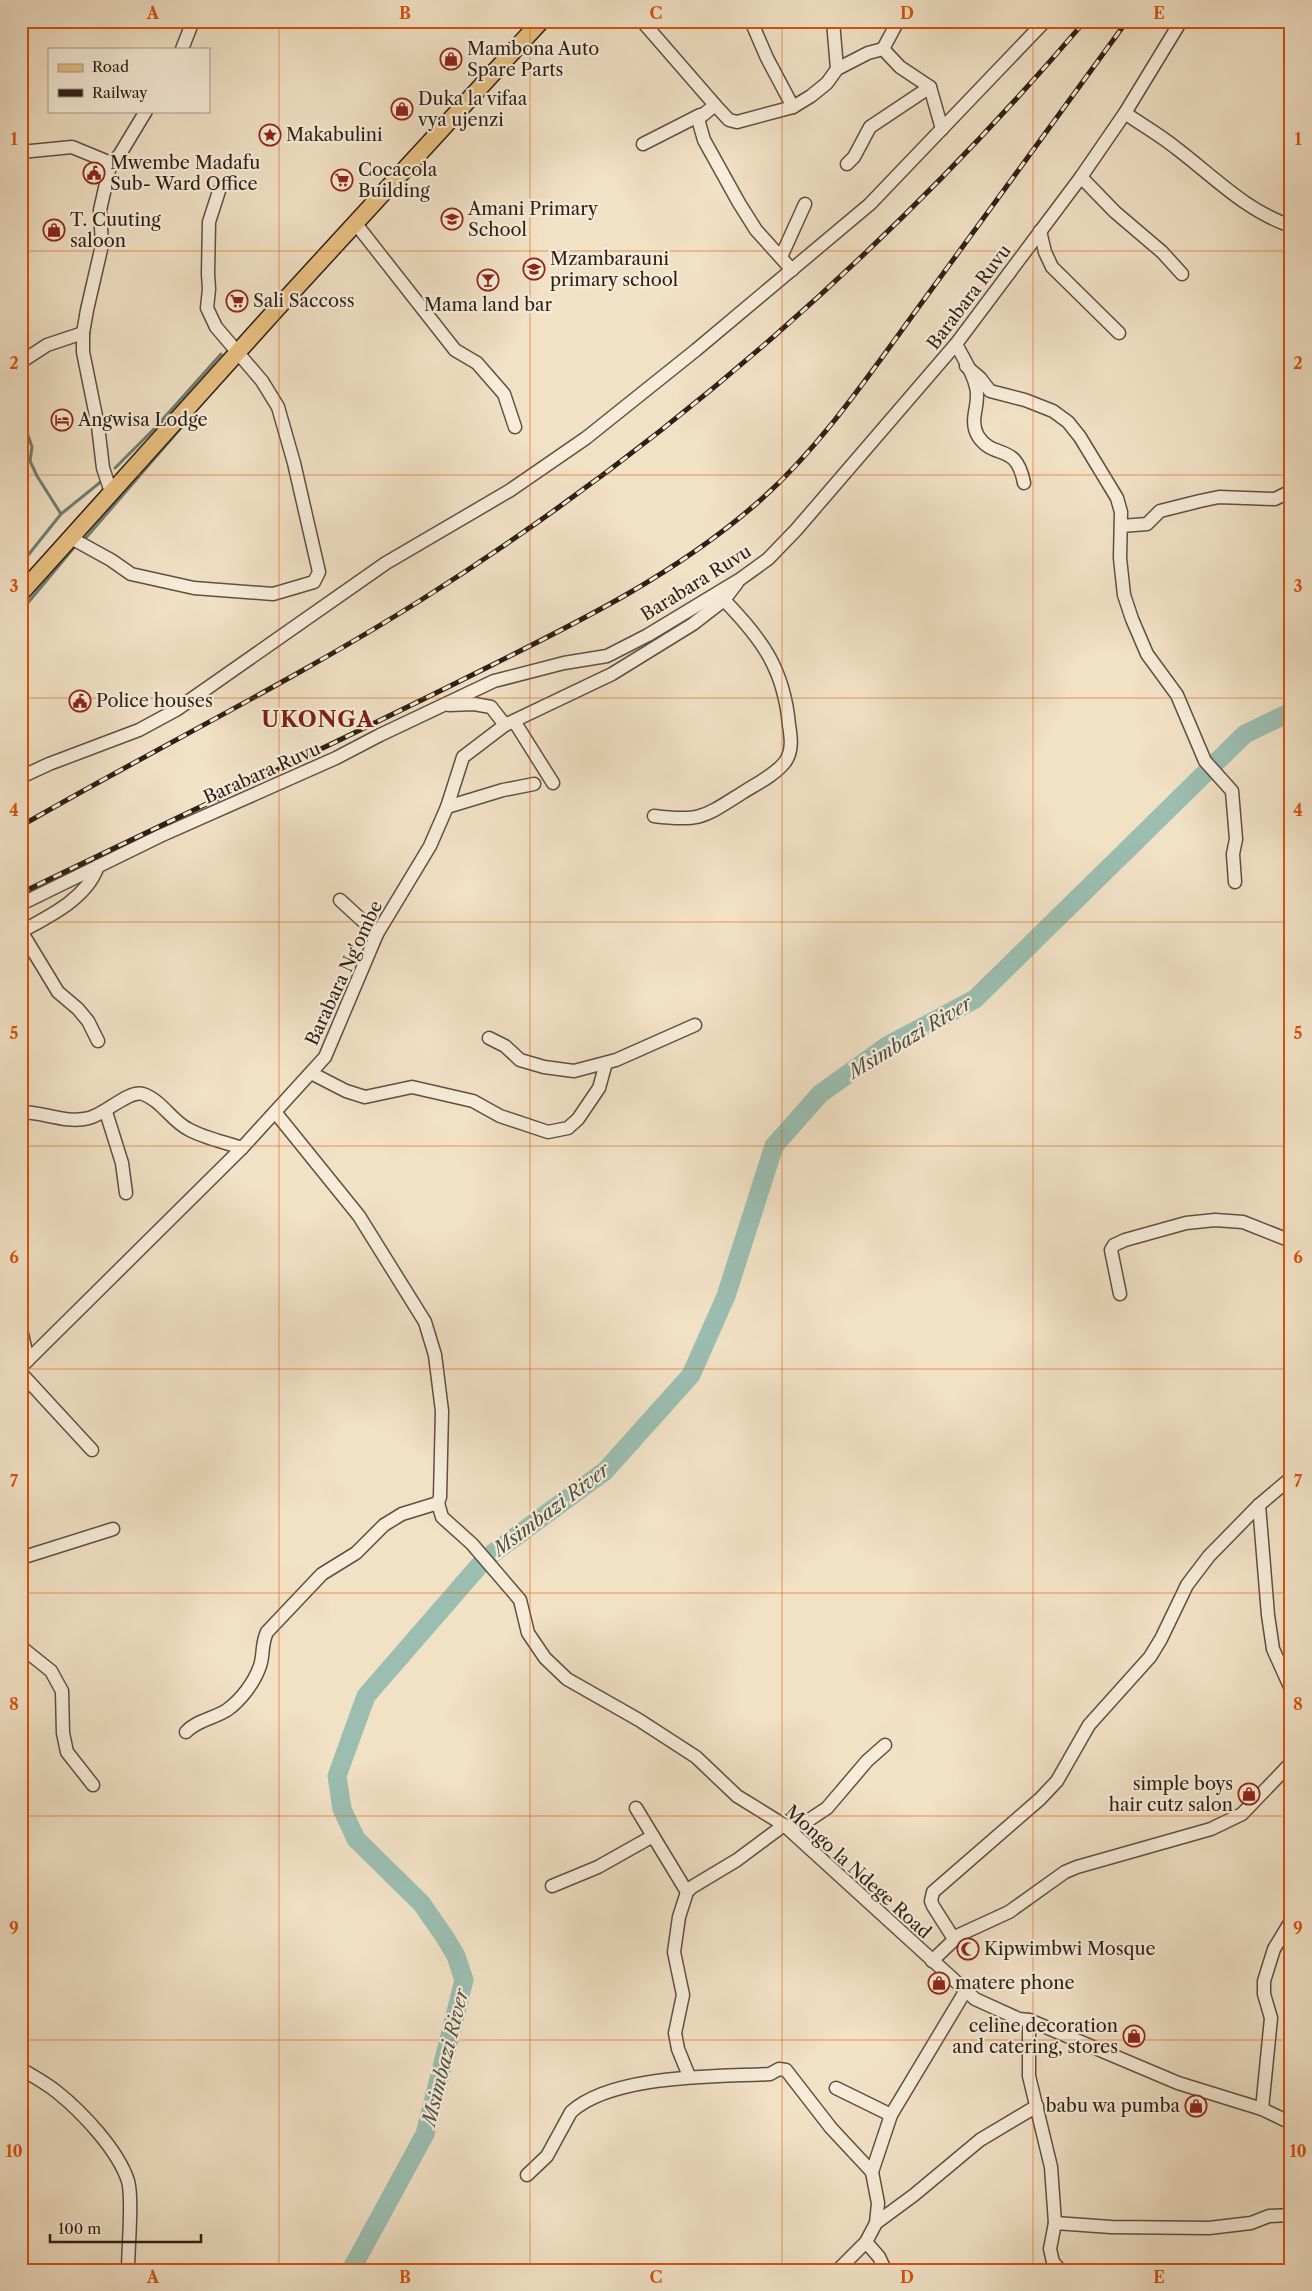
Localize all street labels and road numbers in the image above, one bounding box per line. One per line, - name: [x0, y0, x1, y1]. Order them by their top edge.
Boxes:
- street label: Barabara Ruvu: [922, 240, 1016, 354]
- street label: Barabara Ruvu: [637, 540, 755, 626]
- street label: Barabara Ruvu: [200, 737, 324, 809]
- street label: Barabara Ng'ombe: [301, 897, 387, 1049]
- street label: Mongo la Ndege Road: [780, 1801, 936, 1943]

